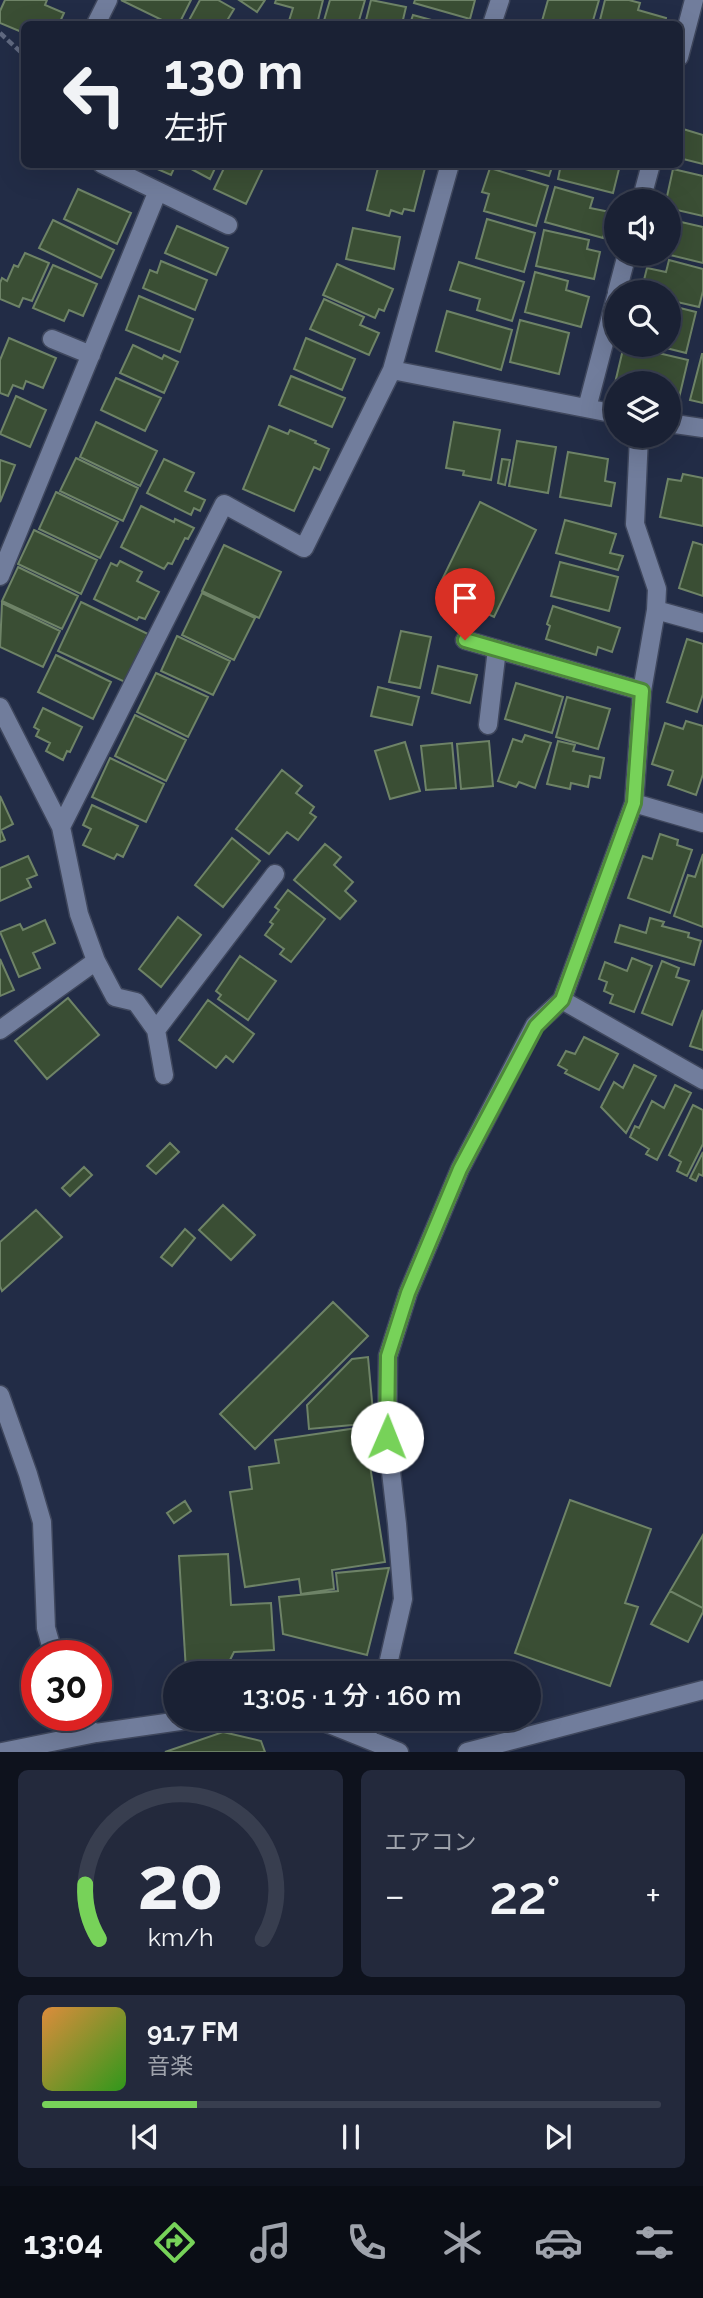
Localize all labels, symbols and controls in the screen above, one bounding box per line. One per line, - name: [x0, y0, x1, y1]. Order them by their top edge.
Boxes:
- text: 130 m: [164, 43, 303, 100]
- icon: left: [49, 49, 140, 140]
- text: 左折: [164, 109, 228, 146]
- map controls: [604, 189, 681, 448]
- button: sound: [604, 189, 681, 266]
- button: search: [604, 280, 681, 357]
- button: layers: [604, 371, 681, 448]
- pin: [435, 568, 495, 640]
- icon: arrive: [446, 579, 484, 617]
- position arrow: [350, 1400, 424, 1474]
- speed limit sign: 30: [21, 1640, 112, 1731]
- text: 13:05 · 1 分 · 160 m: [243, 1681, 461, 1711]
- text: エアコン: [385, 1828, 477, 1855]
- text: 20: [137, 1842, 223, 1927]
- text: 22°: [490, 1865, 561, 1926]
- text: −: [385, 1873, 405, 1918]
- text: +: [645, 1873, 661, 1918]
- text: km/h: [147, 1922, 213, 1952]
- text: 91.7 FM: [147, 2017, 239, 2047]
- text: 音楽: [147, 2052, 193, 2079]
- icon: previous: [126, 2118, 164, 2156]
- icon: pause: [332, 2118, 370, 2156]
- icon: next: [539, 2118, 577, 2156]
- icon: directions: [150, 2218, 199, 2267]
- icon: music: [246, 2218, 295, 2267]
- icon: phone: [342, 2218, 391, 2267]
- icon: climate: [438, 2218, 487, 2267]
- icon: car: [534, 2218, 583, 2267]
- icon: filters: [630, 2218, 679, 2267]
- text: 13:04: [24, 2224, 103, 2261]

